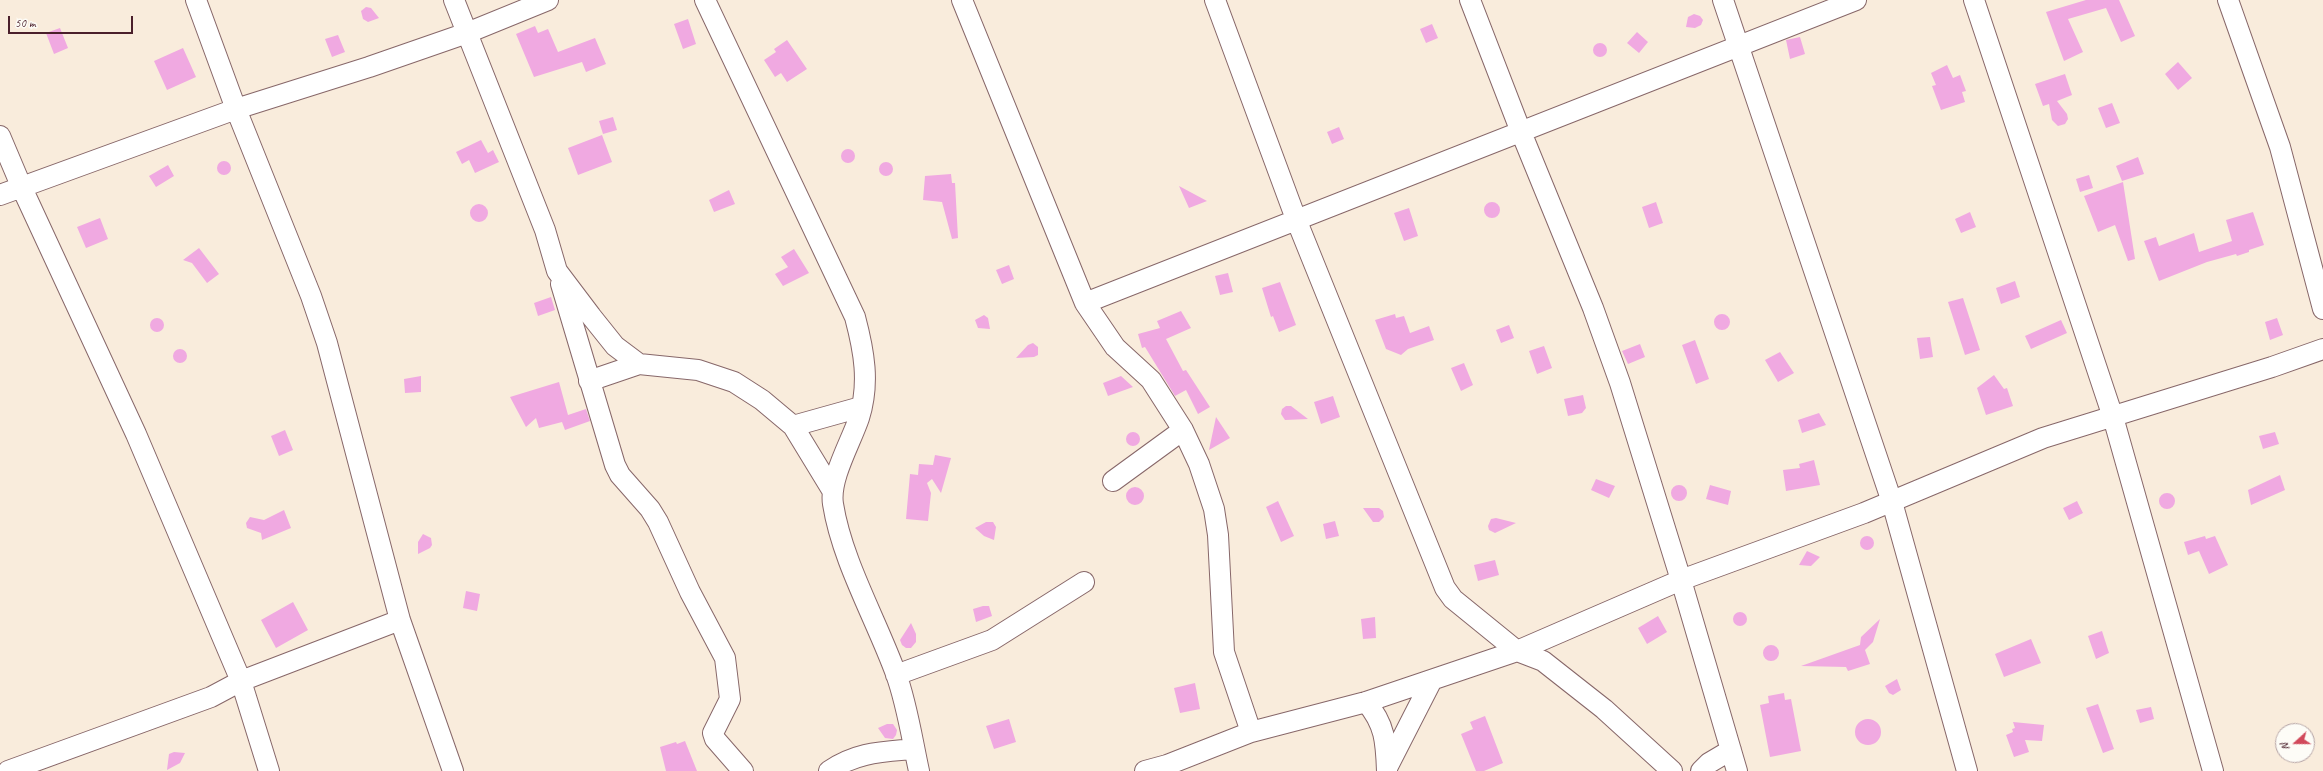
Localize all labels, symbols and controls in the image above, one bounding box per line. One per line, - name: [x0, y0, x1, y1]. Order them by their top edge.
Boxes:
- scale bar: [10, 8, 135, 34]
- text: 50 m: [15, 15, 35, 31]
- north arrow: [2275, 723, 2315, 763]
- text: N: [2277, 741, 2292, 753]

